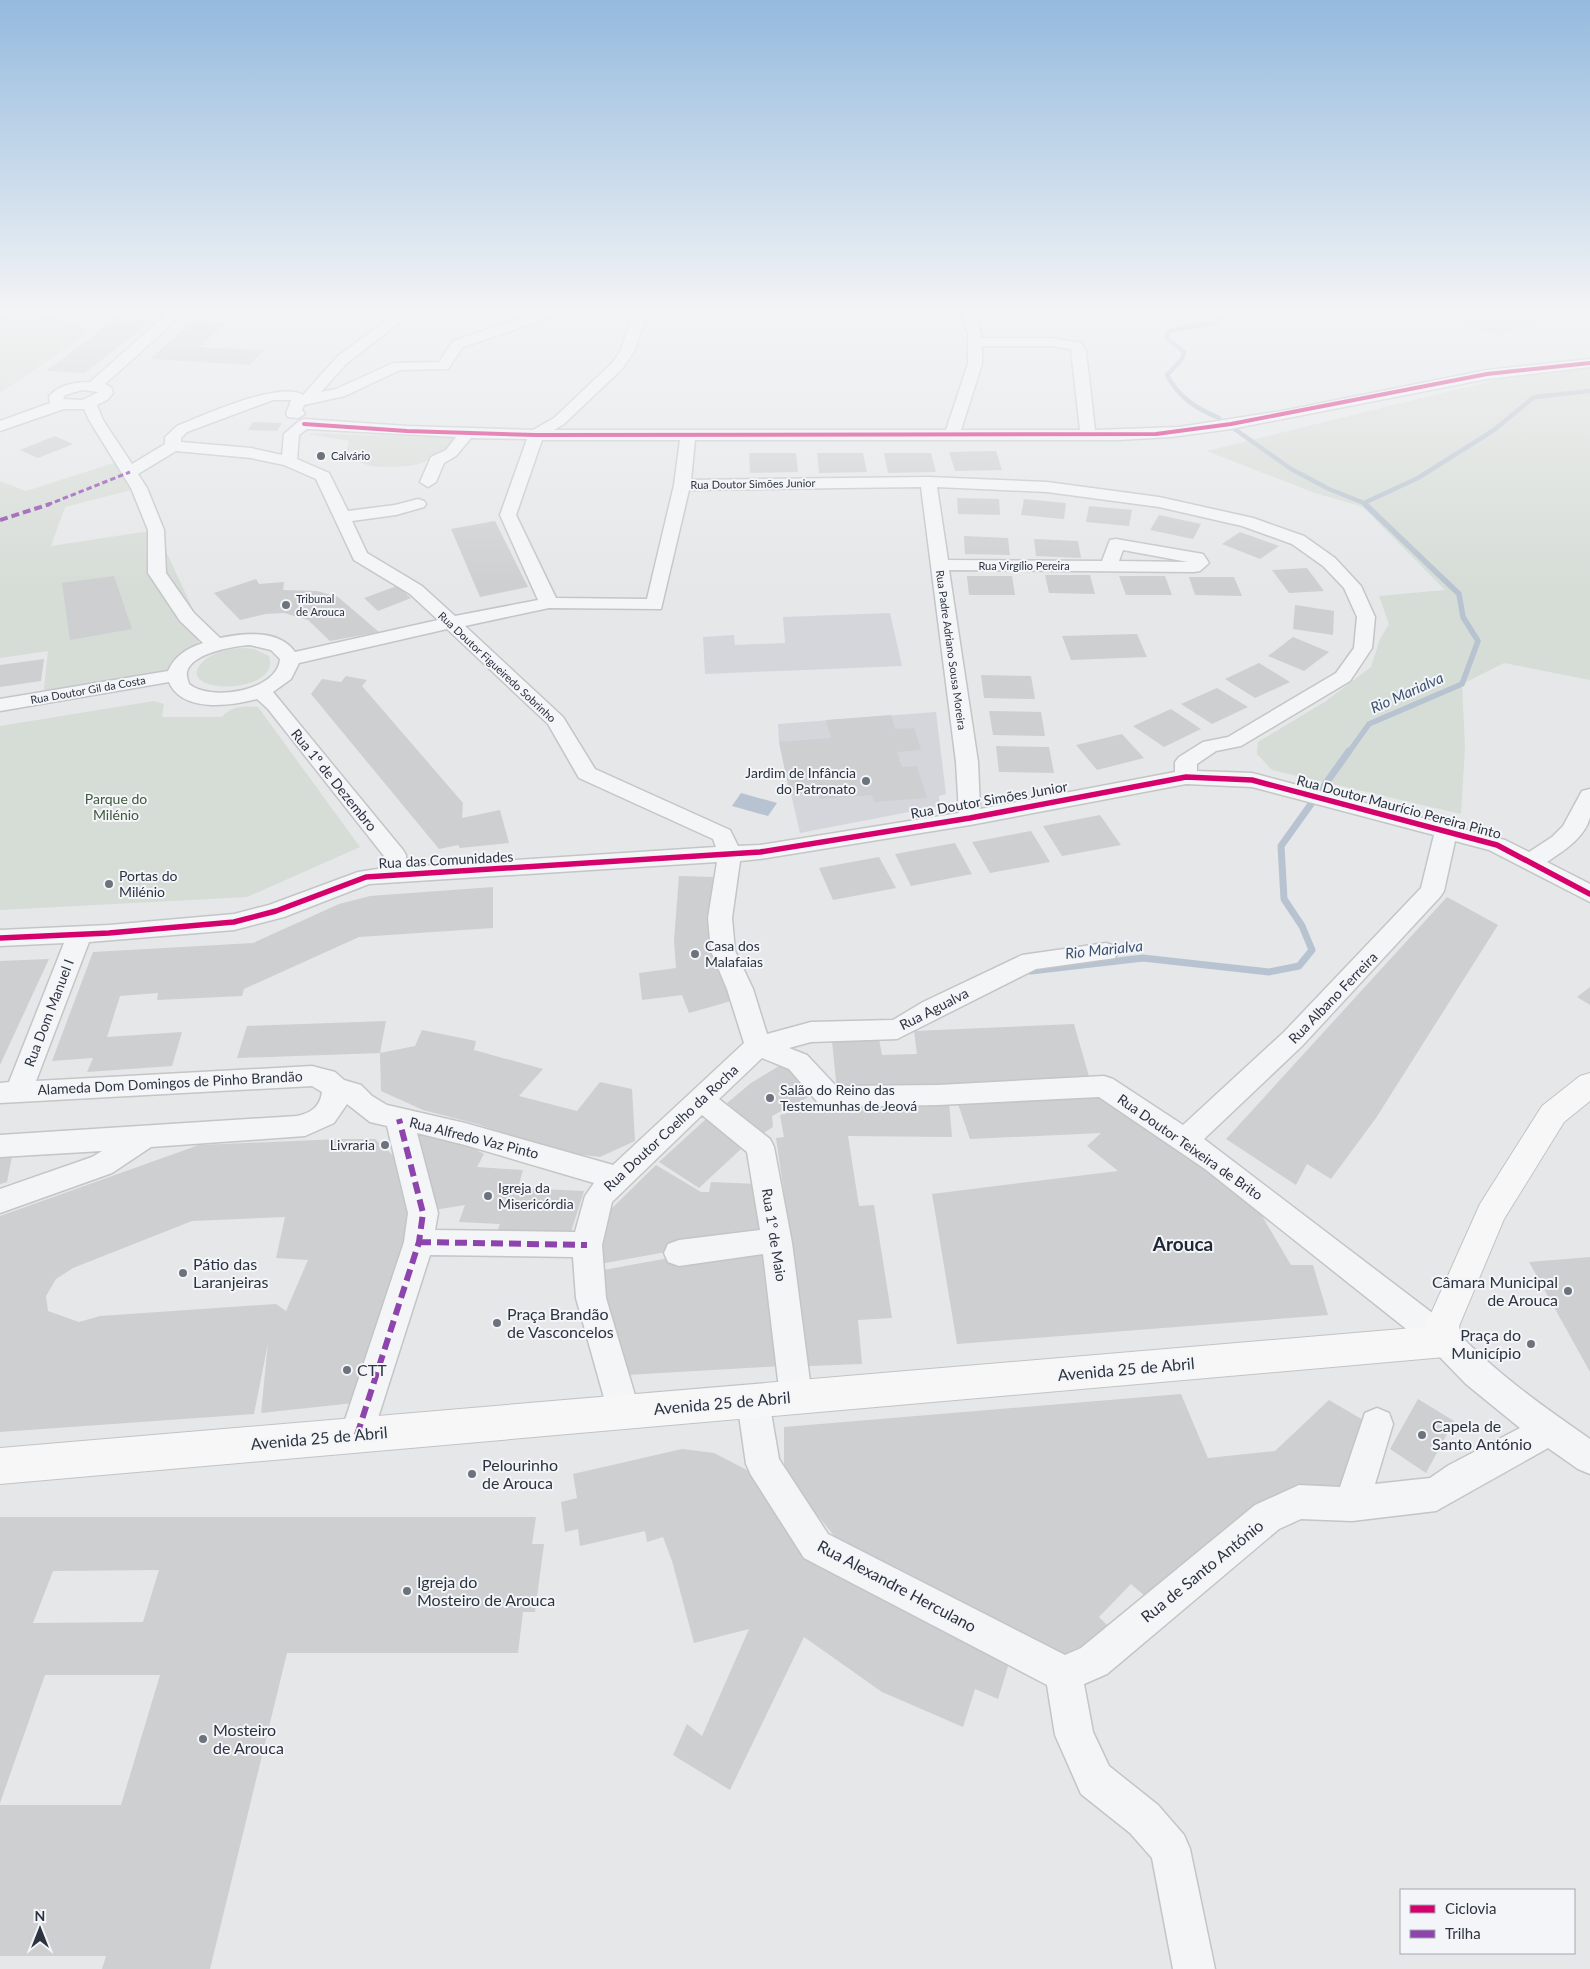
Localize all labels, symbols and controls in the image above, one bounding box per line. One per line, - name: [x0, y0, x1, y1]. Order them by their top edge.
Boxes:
- place label: Calvário: [331, 449, 370, 462]
- marker: Calvário: [315, 450, 327, 462]
- street label: Rua Doutor Simões Junior: [690, 476, 816, 491]
- street label: Rua Virgílio Pereira: [978, 559, 1070, 572]
- street label: Rua Padre Adriano Sousa Moreira: [934, 569, 969, 731]
- place label: Tribunal de Arouca: [296, 592, 345, 618]
- marker: Tribunal de Arouca: [280, 599, 292, 611]
- street label: Rua Doutor Figueiredo Sobrinho: [436, 609, 559, 725]
- water label: Rio Marialva: [1367, 668, 1446, 716]
- street label: Rua Doutor Gil da Costa: [29, 673, 146, 706]
- street label: Rua 1º de Dezembro: [288, 725, 381, 834]
- place label: Jardim de Infância do Patronato: [745, 764, 856, 797]
- street label: Rua Doutor Maurício Pereira Pinto: [1295, 771, 1503, 842]
- marker: Jardim de Infância do Patronato: [860, 775, 872, 787]
- street label: Rua Doutor Simões Junior: [909, 777, 1069, 822]
- park label: Parque do Milénio: [85, 790, 147, 823]
- street label: Rua das Comunidades: [378, 847, 514, 872]
- place label: Portas do Milénio: [119, 867, 178, 900]
- marker: Portas do Milénio: [103, 878, 115, 890]
- water label: Rio Marialva: [1064, 936, 1144, 962]
- place label: Casa dos Malafaias: [705, 937, 763, 970]
- marker: Casa dos Malafaias: [689, 948, 701, 960]
- street label: Rua Albano Ferreira: [1285, 948, 1381, 1047]
- street label: Rua Dom Manuel I: [20, 957, 77, 1069]
- street label: Rua Agualva: [896, 984, 971, 1033]
- street label: Rua Doutor Coelho da Rocha: [600, 1061, 741, 1194]
- street label: Alameda Dom Domingos de Pinho Brandão: [37, 1067, 303, 1098]
- place label: Salão do Reino das Testemunhas de Jeová: [780, 1081, 917, 1114]
- street label: Rua Doutor Teixeira de Brito: [1114, 1090, 1266, 1203]
- marker: Salão do Reino das Testemunhas de Jeová: [764, 1092, 776, 1104]
- street label: Rua Alfredo Vaz Pinto: [408, 1113, 541, 1162]
- place label: Livraria: [330, 1136, 375, 1153]
- marker: Livraria: [379, 1139, 391, 1151]
- place label: Igreja da Misericórdia: [498, 1179, 574, 1212]
- street label: Rua 1º de Maio: [759, 1187, 790, 1283]
- marker: Igreja da Misericórdia: [482, 1190, 494, 1202]
- district label: Arouca: [1152, 1232, 1213, 1255]
- place label: Pátio das Laranjeiras: [193, 1254, 269, 1291]
- marker: Pátio das Laranjeiras: [177, 1267, 189, 1279]
- place label: Câmara Municipal de Arouca: [1432, 1272, 1558, 1309]
- marker: Câmara Municipal de Arouca: [1562, 1285, 1574, 1297]
- place label: Praça Brandão de Vasconcelos: [507, 1304, 614, 1341]
- marker: Praça Brandão de Vasconcelos: [491, 1317, 503, 1329]
- place label: Praça do Município: [1451, 1325, 1521, 1362]
- marker: Praça do Município: [1525, 1338, 1537, 1350]
- street label: Avenida 25 de Abril: [1057, 1353, 1195, 1384]
- place label: CTT: [357, 1360, 387, 1379]
- marker: CTT: [341, 1364, 353, 1376]
- street label: Avenida 25 de Abril: [653, 1387, 791, 1418]
- place label: Capela de Santo António: [1432, 1416, 1532, 1453]
- street label: Avenida 25 de Abril: [250, 1422, 388, 1453]
- marker: Capela de Santo António: [1416, 1429, 1428, 1441]
- place label: Pelourinho de Arouca: [482, 1455, 558, 1492]
- marker: Pelourinho de Arouca: [466, 1468, 478, 1480]
- street label: Rua de Santo António: [1137, 1515, 1267, 1626]
- street label: Rua Alexandre Herculano: [815, 1536, 980, 1636]
- place label: Igreja do Mosteiro de Arouca: [417, 1572, 555, 1609]
- marker: Igreja do Mosteiro de Arouca: [401, 1585, 413, 1597]
- place label: Mosteiro de Arouca: [213, 1720, 284, 1757]
- marker: Mosteiro de Arouca: [197, 1733, 209, 1745]
- legend: [1400, 1889, 1575, 1954]
- text: Ciclovia: [1445, 1899, 1496, 1917]
- north arrow: [15, 1904, 65, 1954]
- text: N: [35, 1907, 45, 1924]
- text: Trilha: [1445, 1924, 1481, 1942]

